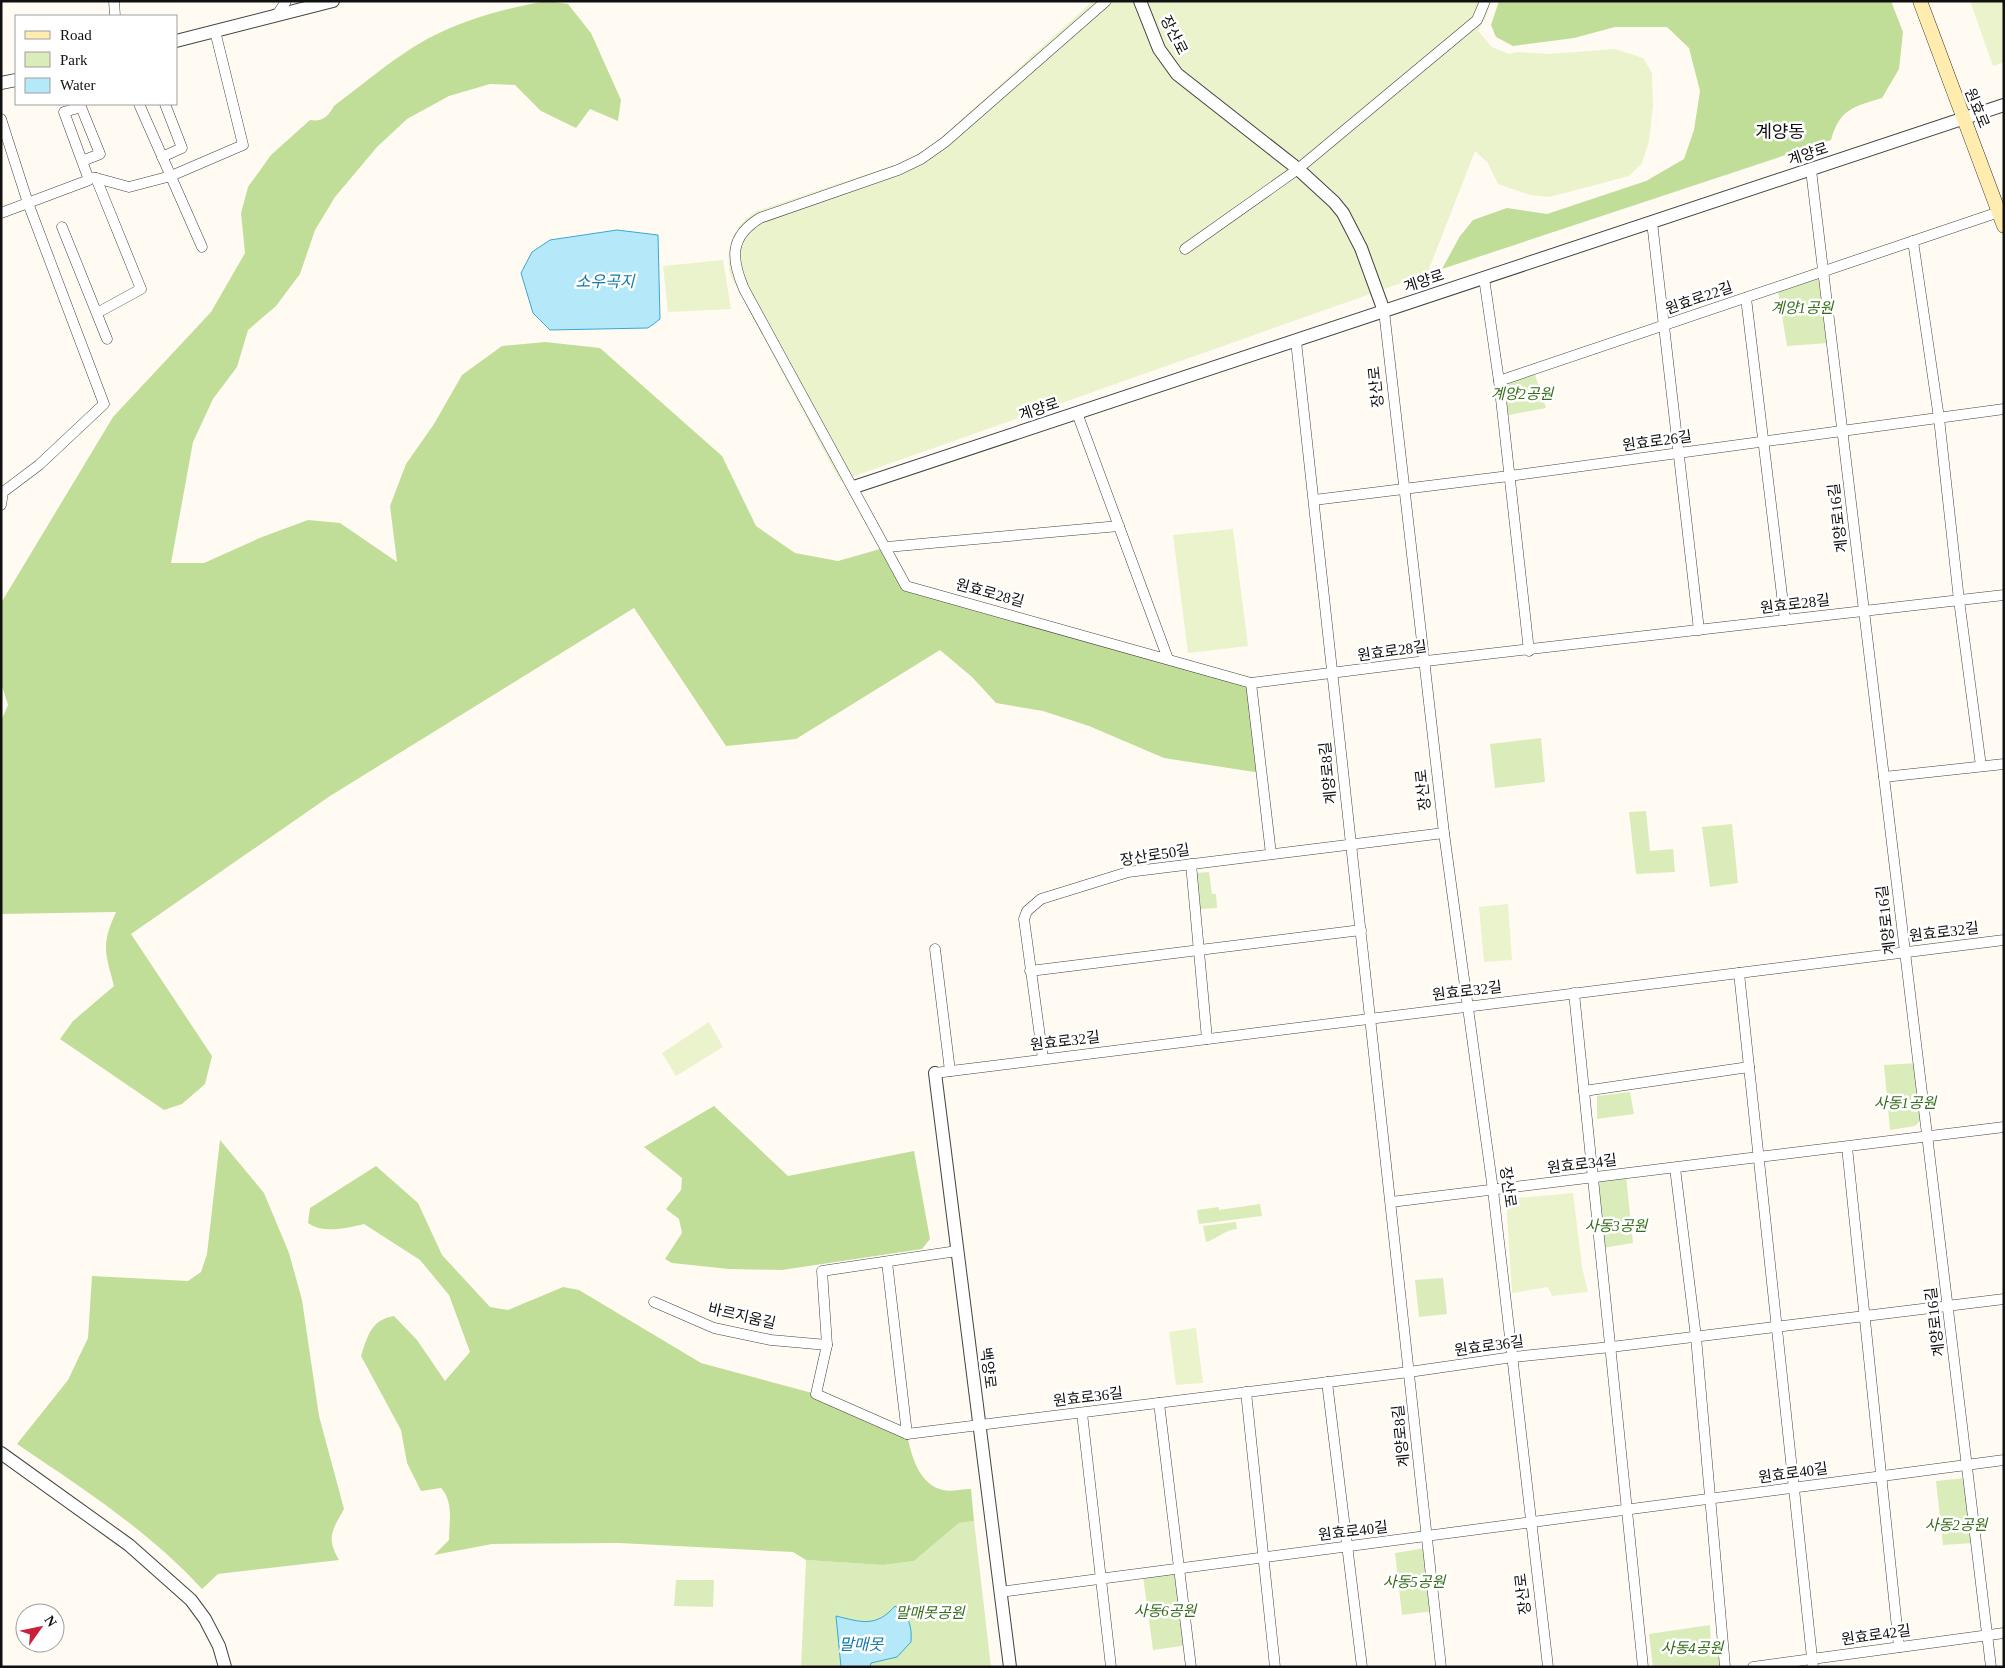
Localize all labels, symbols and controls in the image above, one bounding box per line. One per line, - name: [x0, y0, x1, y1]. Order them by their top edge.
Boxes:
- street label: 장산로: [1157, 13, 1191, 57]
- legend: [15, 15, 178, 105]
- text: Road: [60, 27, 92, 43]
- text: Park: [60, 52, 88, 68]
- text: Water: [60, 77, 95, 93]
- street label: 원효로: [1962, 86, 1992, 130]
- district label: 계양동: [1755, 122, 1805, 142]
- street label: 계양로: [1786, 140, 1830, 168]
- street label: 계양로: [1402, 267, 1446, 295]
- water label: 소우곡지: [576, 273, 636, 290]
- street label: 원효로22길: [1663, 279, 1735, 317]
- park label: 계양1공원: [1771, 300, 1835, 316]
- street label: 장산로: [1366, 366, 1386, 408]
- park label: 계양2공원: [1491, 386, 1555, 402]
- street label: 계양로: [1017, 395, 1061, 423]
- street label: 원효로26길: [1621, 428, 1693, 454]
- street label: 계양로16길: [1826, 482, 1850, 554]
- street label: 원효로28길: [954, 576, 1026, 610]
- street label: 원효로28길: [1759, 592, 1831, 616]
- street label: 원효로28길: [1356, 638, 1428, 664]
- street label: 계양로8길: [1317, 741, 1339, 805]
- street label: 장산로: [1413, 769, 1433, 811]
- street label: 장산로50길: [1119, 842, 1191, 868]
- street label: 계양로16길: [1874, 884, 1898, 956]
- street label: 원효로32길: [1908, 920, 1980, 944]
- street label: 원효로32길: [1431, 979, 1503, 1003]
- street label: 원효로32길: [1029, 1029, 1101, 1053]
- park label: 사동1공원: [1874, 1095, 1938, 1111]
- street label: 원효로34길: [1546, 1152, 1618, 1176]
- street label: 장산로: [1497, 1165, 1519, 1209]
- park label: 사동3공원: [1585, 1218, 1649, 1234]
- street label: 계양로16길: [1923, 1286, 1947, 1358]
- street label: 바르지움길: [707, 1300, 777, 1332]
- street label: 원효로36길: [1453, 1333, 1525, 1359]
- street label: 백양로: [978, 1346, 998, 1390]
- street label: 원효로36길: [1052, 1385, 1124, 1409]
- street label: 계양로8길: [1390, 1404, 1412, 1468]
- street label: 원효로40길: [1757, 1460, 1829, 1486]
- park label: 사동2공원: [1925, 1517, 1989, 1533]
- street label: 원효로40길: [1317, 1519, 1389, 1543]
- street label: 장산로: [1513, 1572, 1533, 1616]
- park label: 사동5공원: [1383, 1574, 1447, 1590]
- north arrow: [15, 1603, 65, 1653]
- park label: 사동6공원: [1134, 1603, 1198, 1619]
- park label: 말매못공원: [895, 1605, 966, 1621]
- text: N: [41, 1613, 60, 1630]
- street label: 원효로42길: [1840, 1622, 1912, 1648]
- water label: 말매못: [839, 1636, 884, 1653]
- park label: 사동4공원: [1661, 1640, 1725, 1656]

